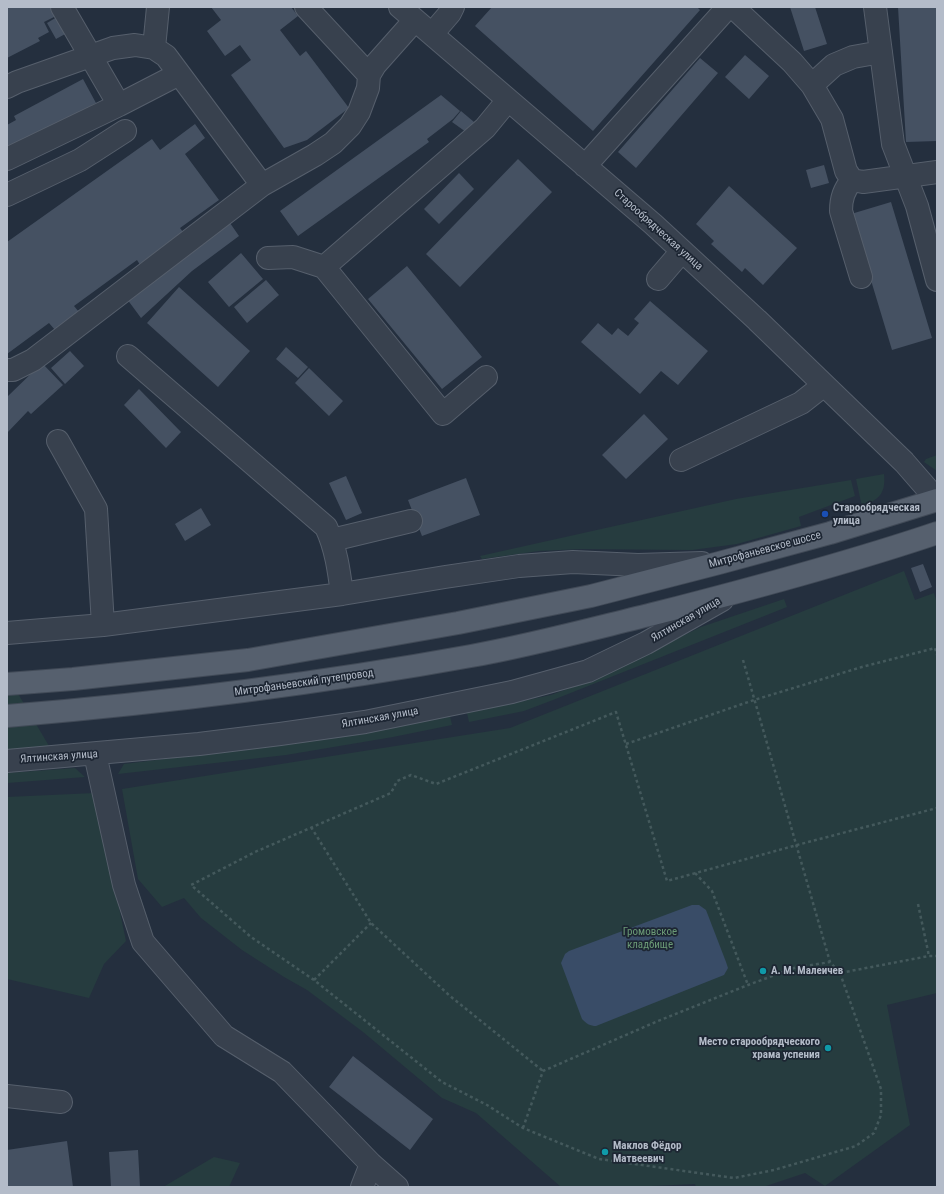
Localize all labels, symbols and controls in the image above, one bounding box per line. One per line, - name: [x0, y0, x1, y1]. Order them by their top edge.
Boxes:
- street label: Старообрядческая улица: [611, 187, 705, 273]
- place label: Старообрядческая улица: [833, 501, 920, 527]
- marker: Старообрядческая улица: [820, 509, 830, 519]
- street label: Митрофаньевское шоссе: [708, 529, 822, 571]
- street label: Ялтинская улица: [649, 595, 723, 645]
- street label: Митрофаньевский путепровод: [234, 667, 374, 699]
- street label: Ялтинская улица: [341, 705, 419, 731]
- street label: Ялтинская улица: [20, 748, 98, 766]
- park label: Громовское кладбище: [623, 925, 677, 951]
- place label: А. М. Малеичев: [771, 964, 843, 978]
- marker: А. М. Малеичев: [758, 966, 768, 976]
- place label: Место старообрядческого храма успения: [699, 1035, 820, 1061]
- marker: Место старообрядческого храма успения: [823, 1043, 833, 1053]
- place label: Маклов Фёдор Матвеевич: [613, 1139, 681, 1165]
- marker: Маклов Фёдор Матвеевич: [600, 1147, 610, 1157]

